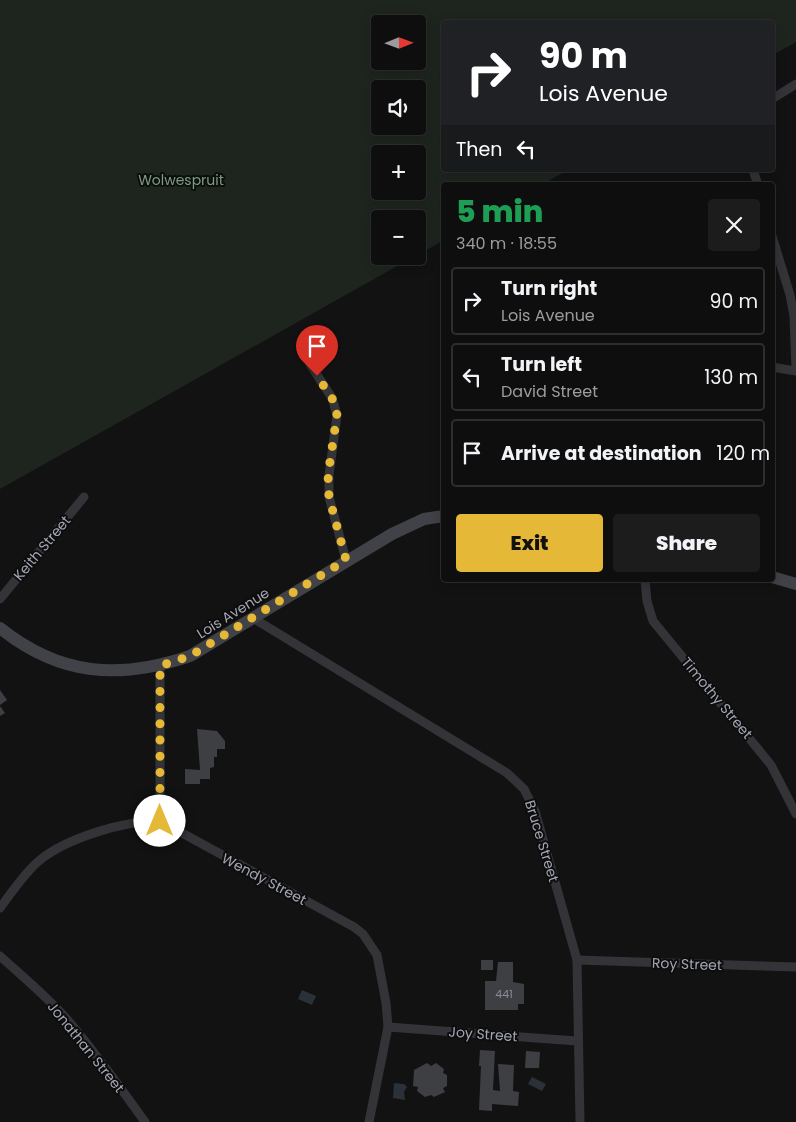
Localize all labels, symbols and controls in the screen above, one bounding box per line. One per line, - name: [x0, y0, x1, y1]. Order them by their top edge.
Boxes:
- north arrow: [371, 15, 426, 70]
- map controls: [371, 15, 426, 265]
- text: 90 m: [539, 31, 628, 80]
- icon: right: [456, 40, 521, 105]
- text: Lois Avenue: [539, 78, 668, 109]
- button: sound: [371, 80, 426, 135]
- icon: left: [512, 135, 540, 163]
- text: Then: [456, 136, 502, 163]
- button: +: [371, 145, 426, 200]
- park label: Wolwespruit: [138, 170, 224, 190]
- text: 5 min: [456, 190, 543, 233]
- button: close: [708, 199, 760, 251]
- button: −: [371, 210, 426, 265]
- text: 340 m · 18:55: [456, 232, 557, 255]
- text: Turn right: [501, 275, 597, 302]
- icon: right: [458, 287, 486, 315]
- text: 90 m: [709, 288, 758, 315]
- text: Lois Avenue: [501, 304, 595, 327]
- pin: [296, 325, 338, 376]
- icon: arrive: [303, 332, 331, 360]
- text: Turn left: [501, 351, 582, 378]
- icon: left: [458, 363, 486, 391]
- text: 130 m: [704, 364, 758, 391]
- text: David Street: [501, 380, 598, 403]
- icon: arrive: [458, 439, 486, 467]
- text: Arrive at destination: [501, 440, 702, 467]
- text: 120 m: [717, 440, 770, 467]
- street label: Keith Street: [9, 511, 75, 585]
- button: Exit: [456, 514, 603, 572]
- button: Share: [613, 514, 760, 572]
- street label: Lois Avenue: [193, 583, 273, 643]
- street label: Timothy Street: [677, 653, 757, 743]
- position arrow: [133, 794, 185, 846]
- street label: Bruce Street: [520, 798, 564, 884]
- street label: Wendy Street: [218, 848, 310, 910]
- street label: Roy Street: [652, 953, 722, 975]
- house number: 441: [495, 986, 513, 1002]
- street label: Jonathan Street: [43, 997, 129, 1097]
- street label: Joy Street: [448, 1022, 518, 1046]

